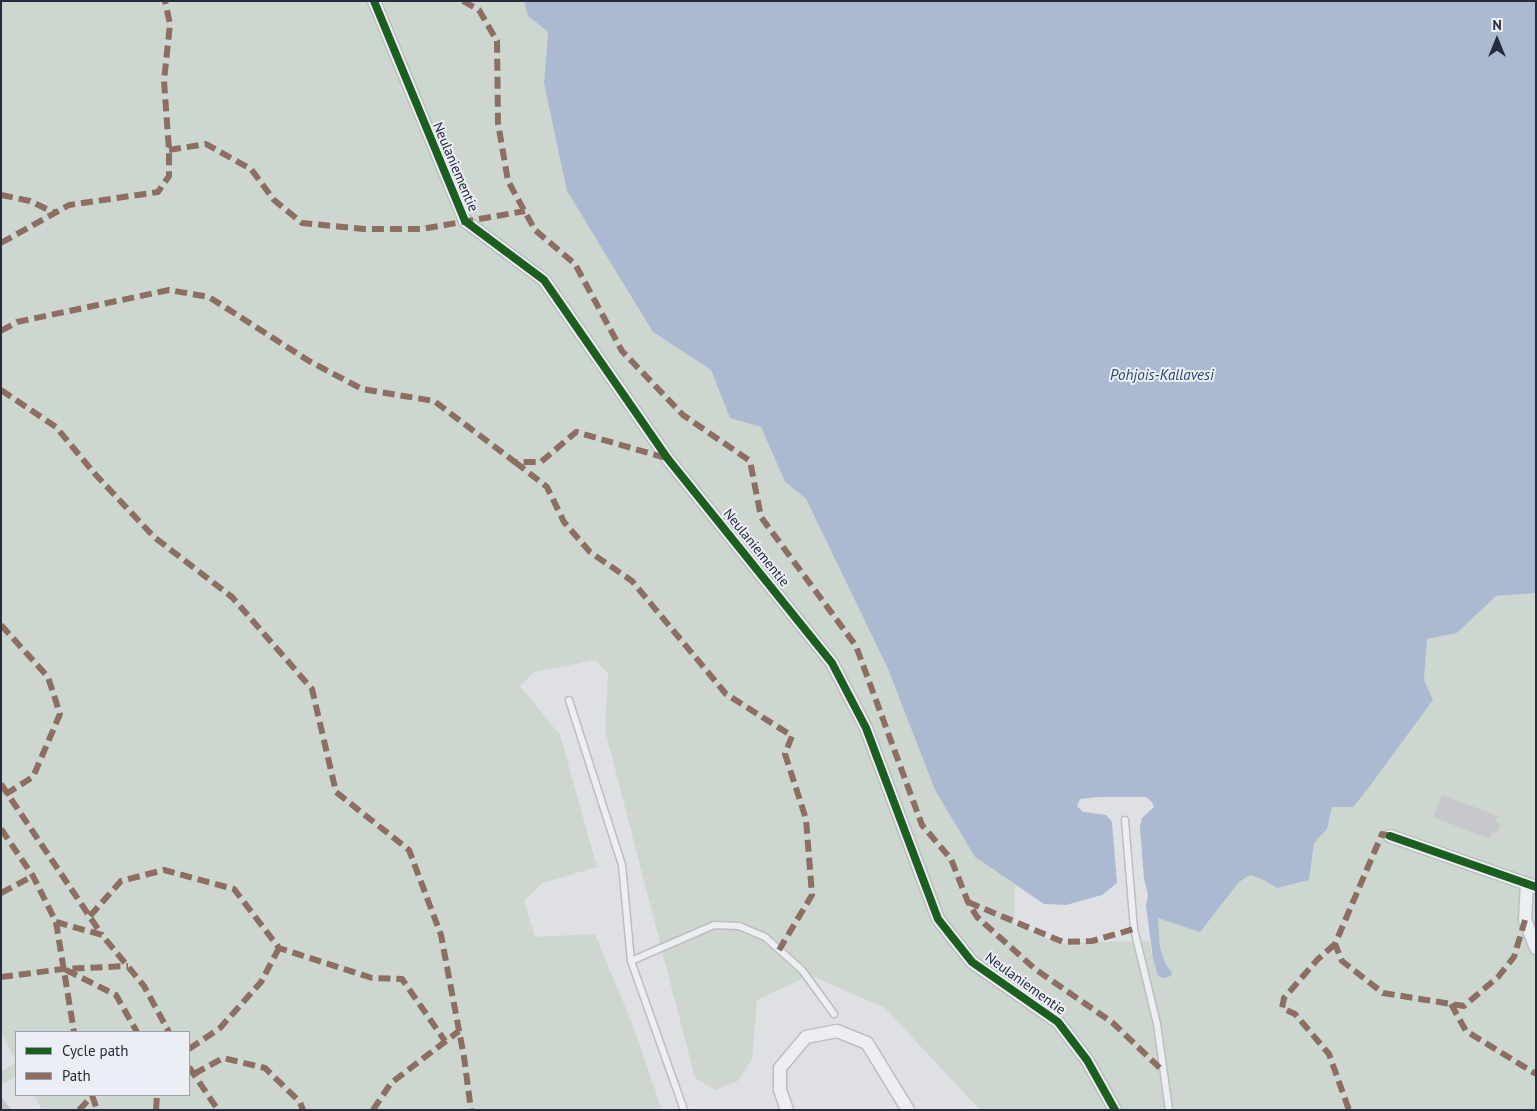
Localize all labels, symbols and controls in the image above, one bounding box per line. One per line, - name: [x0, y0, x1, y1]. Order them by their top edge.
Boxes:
- north arrow: [1472, 15, 1522, 65]
- text: N: [1492, 16, 1502, 34]
- street label: Neulaniementie: [429, 120, 481, 214]
- water label: Pohjois-Kallavesi: [1110, 367, 1214, 385]
- street label: Neulaniementie: [719, 506, 793, 590]
- street label: Neulaniementie: [981, 949, 1069, 1019]
- legend: [15, 1031, 190, 1096]
- text: Cycle path: [62, 1041, 128, 1060]
- text: Path: [62, 1066, 91, 1085]

